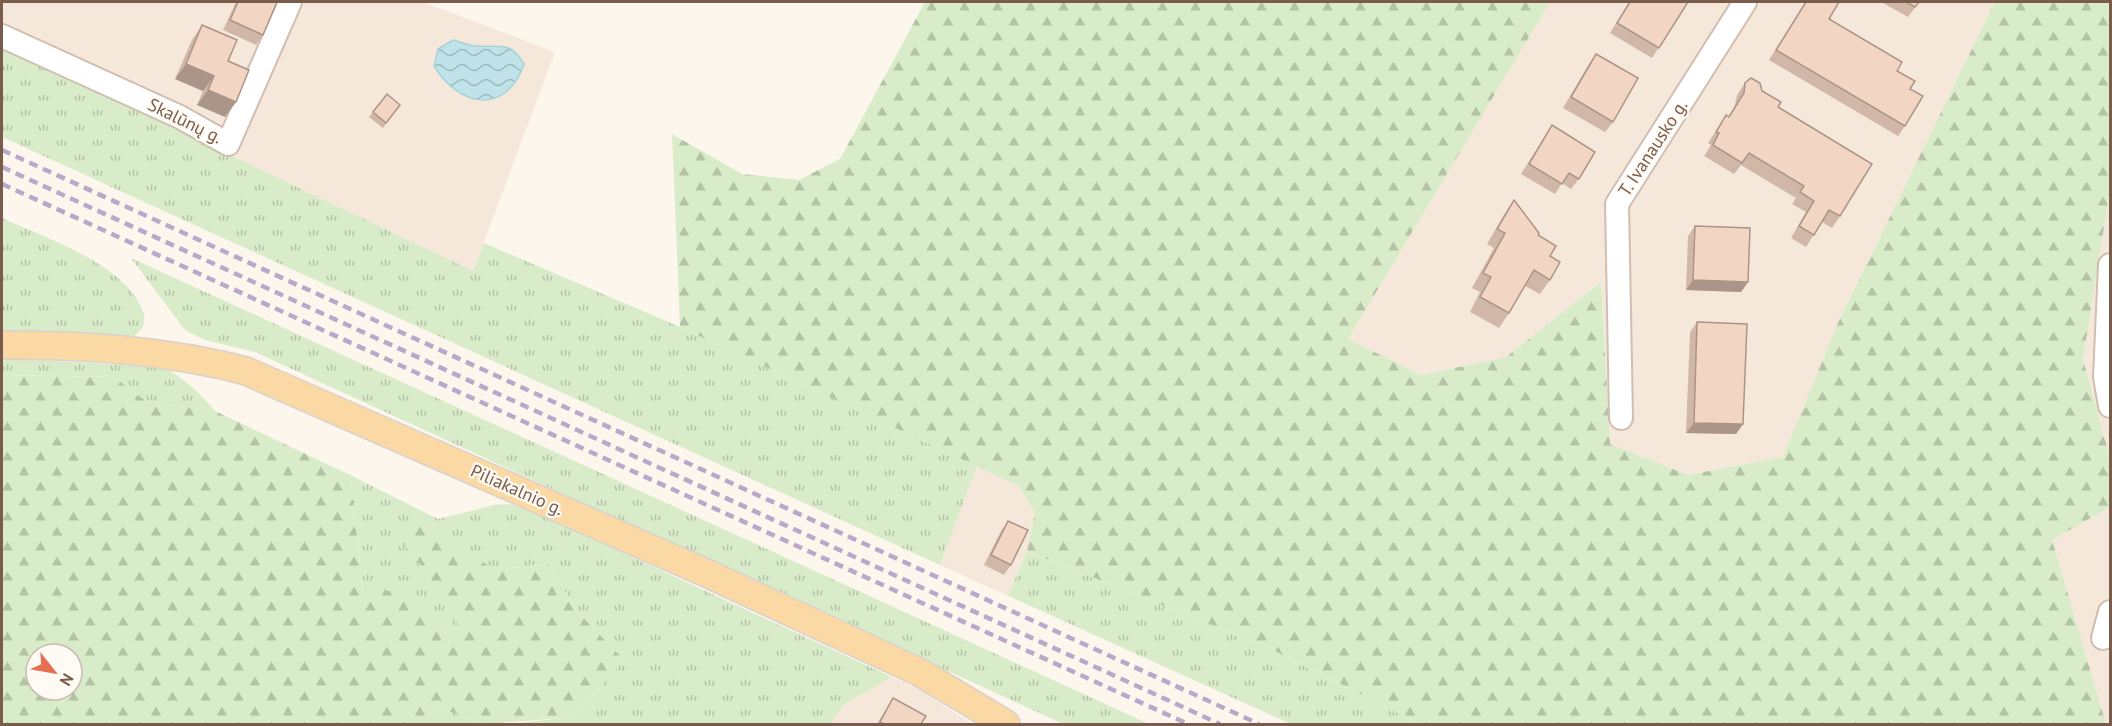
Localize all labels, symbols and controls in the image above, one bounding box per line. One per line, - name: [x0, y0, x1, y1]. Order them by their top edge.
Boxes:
- street label: Skalūnų g.: [144, 93, 226, 148]
- street label: T. Ivanausko g.: [1613, 95, 1692, 200]
- street label: Piliakalnio g.: [467, 459, 567, 520]
- north arrow: [24, 642, 84, 702]
- text: N: [56, 670, 78, 689]

